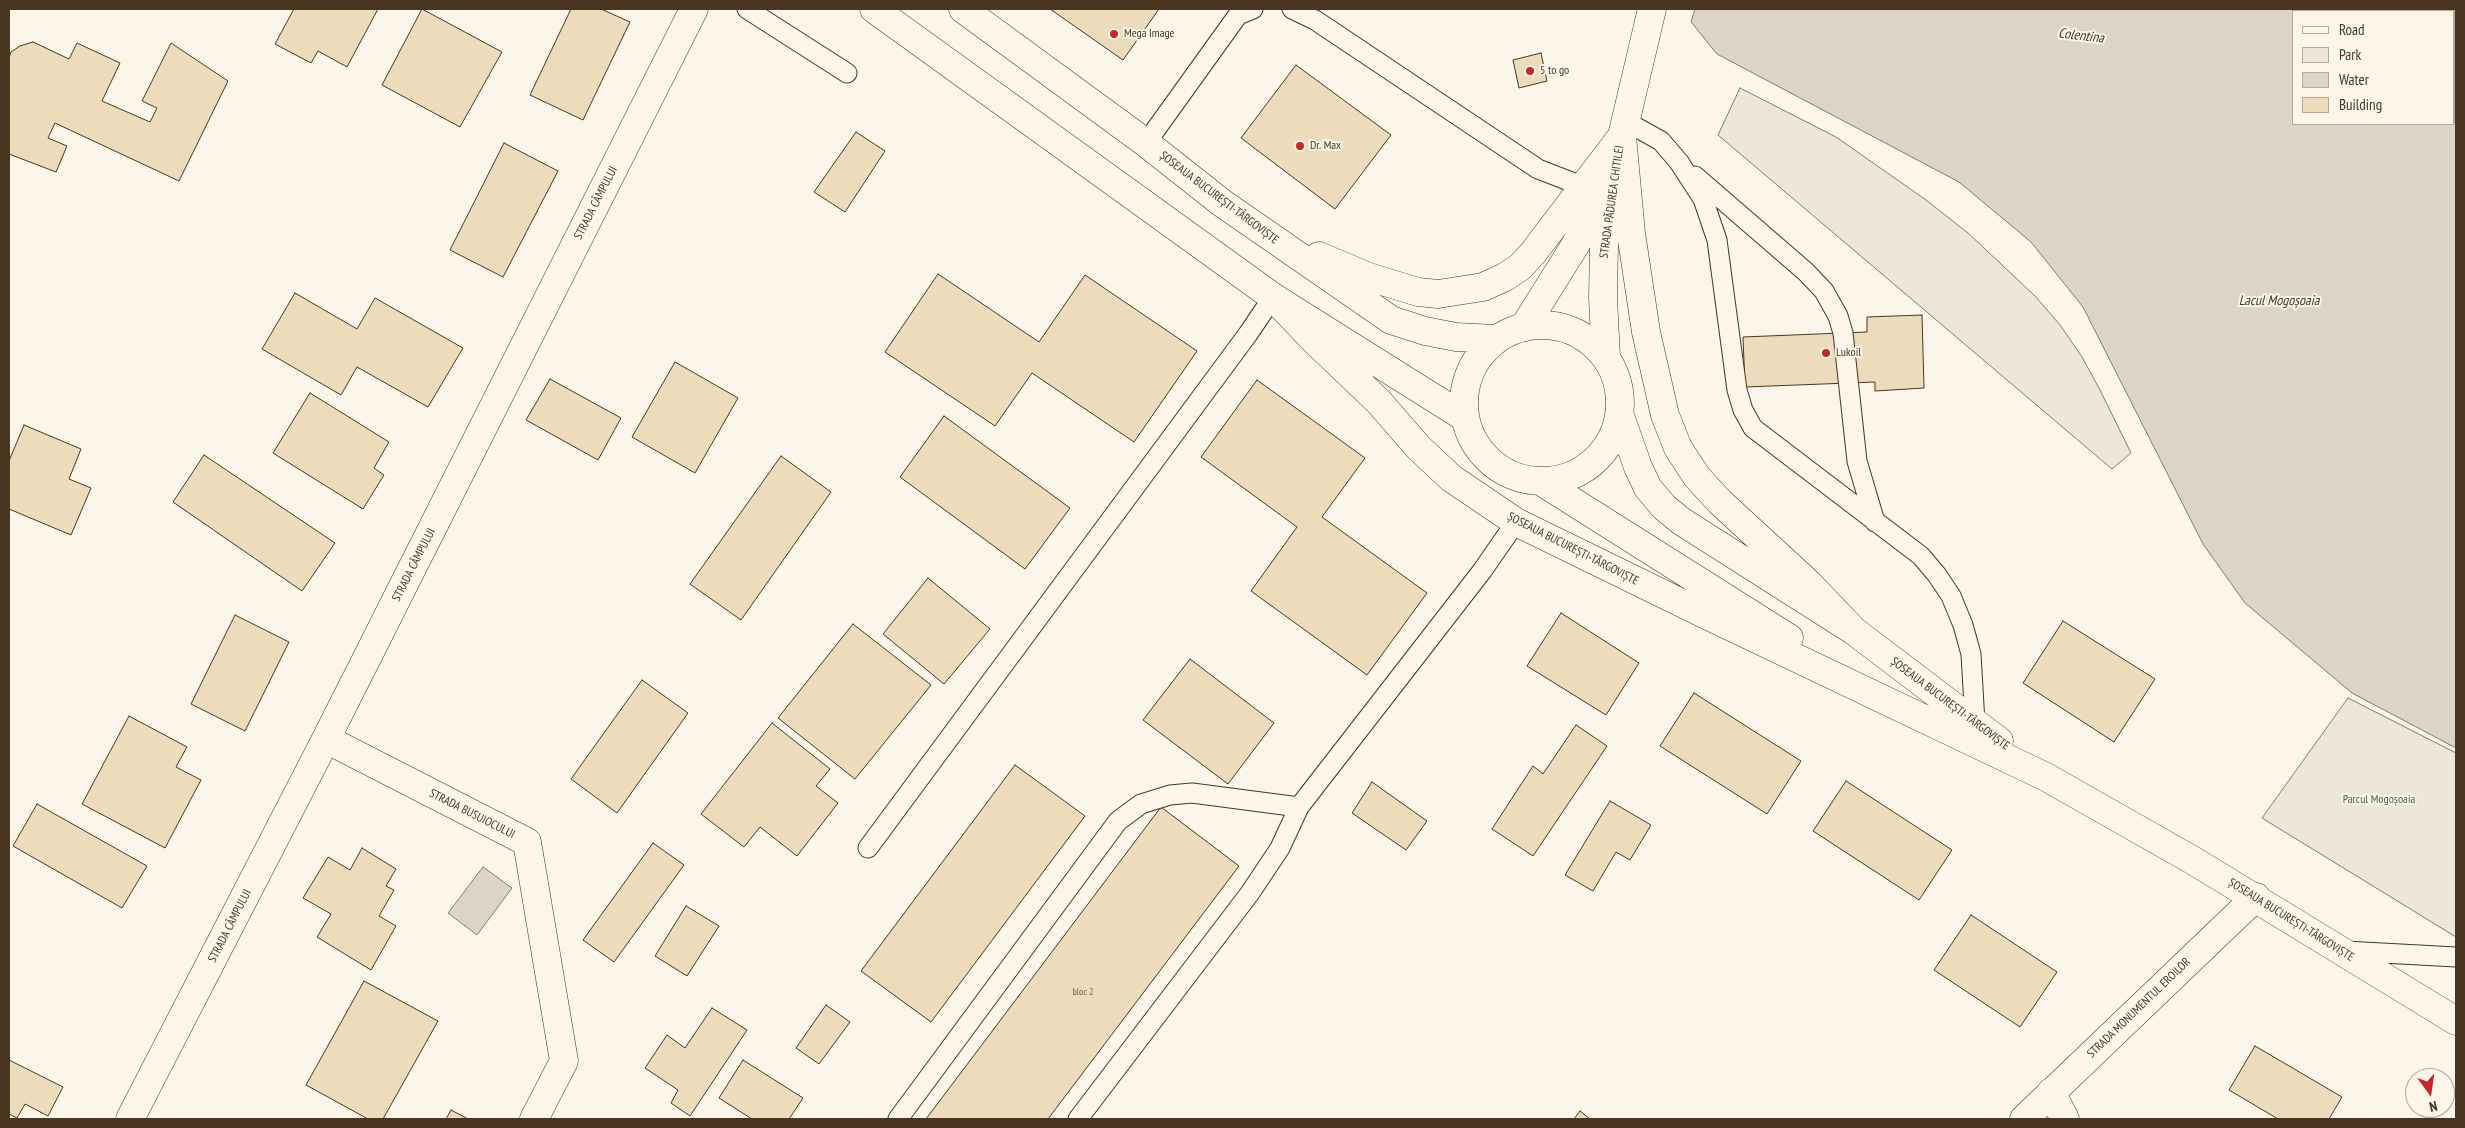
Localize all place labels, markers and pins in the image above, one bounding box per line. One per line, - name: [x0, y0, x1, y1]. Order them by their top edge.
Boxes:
- place label: Mega Image: [1124, 27, 1175, 41]
- marker: Mega Image: [1108, 28, 1120, 40]
- place label: 5 to go: [1540, 64, 1569, 78]
- marker: 5 to go: [1524, 65, 1536, 77]
- place label: Dr. Max: [1310, 139, 1341, 153]
- marker: Dr. Max: [1294, 140, 1306, 152]
- place label: Lukoil: [1836, 346, 1861, 360]
- marker: Lukoil: [1820, 347, 1832, 359]

